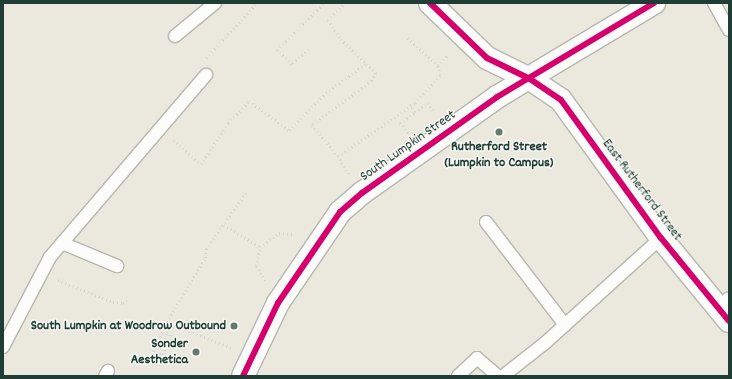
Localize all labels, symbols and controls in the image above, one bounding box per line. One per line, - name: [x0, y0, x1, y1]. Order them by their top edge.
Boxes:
- street label: South Lumpkin Street: [357, 107, 459, 185]
- marker: Rutherford Street (Lumpkin to Campus): [494, 127, 504, 137]
- street label: East Rutherford Street: [598, 136, 686, 244]
- place label: Rutherford Street (Lumpkin to Campus): [445, 139, 553, 172]
- place label: South Lumpkin at Woodrow Outbound: [31, 318, 226, 334]
- marker: South Lumpkin at Woodrow Outbound: [229, 321, 239, 331]
- place label: Sonder Aesthetica: [131, 336, 188, 368]
- marker: Sonder Aesthetica: [191, 347, 201, 357]

